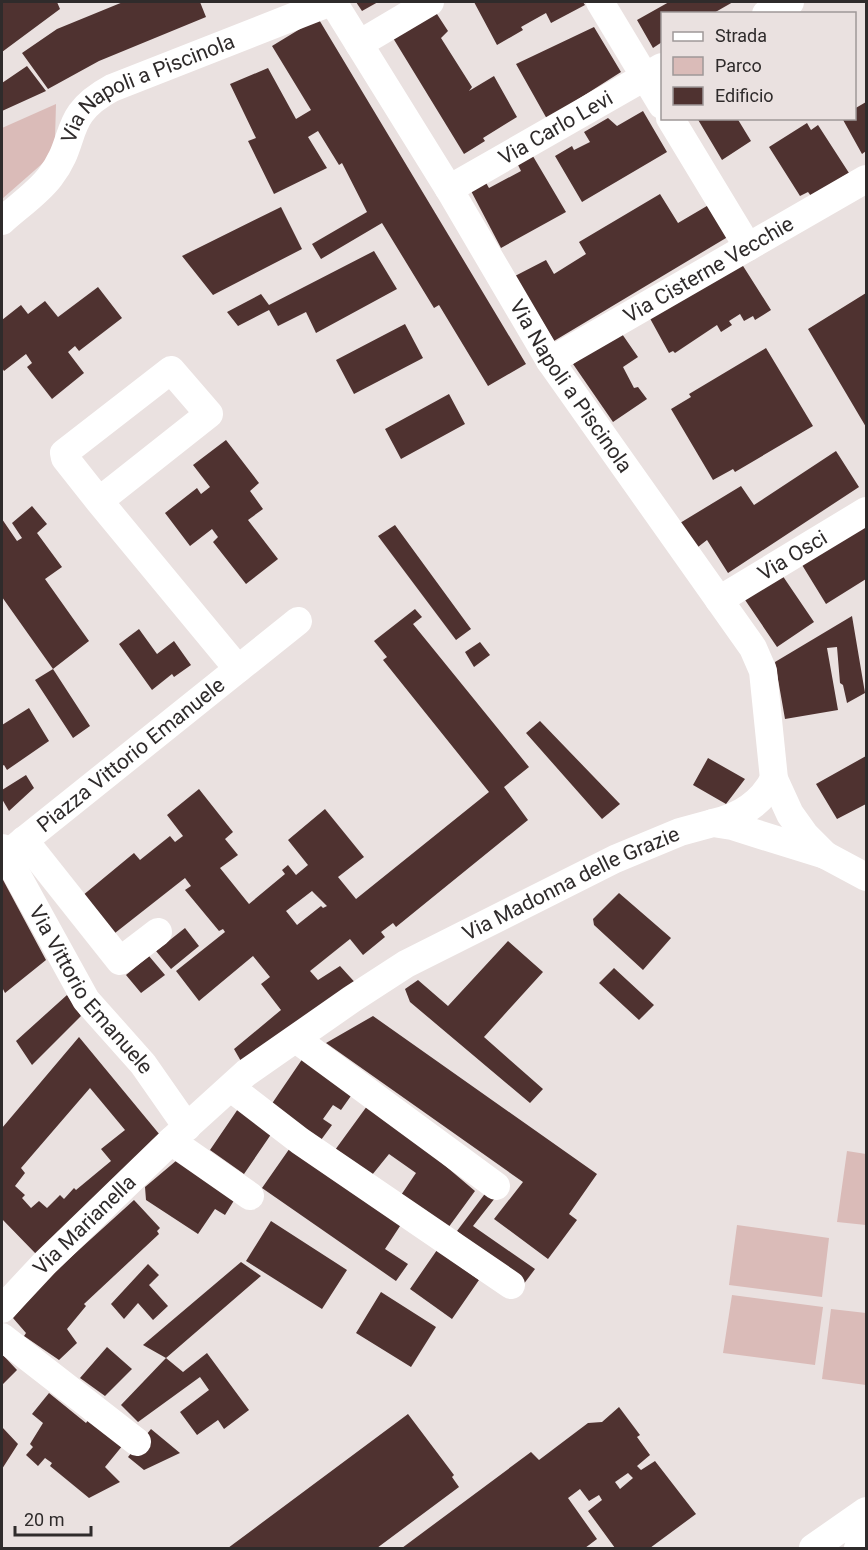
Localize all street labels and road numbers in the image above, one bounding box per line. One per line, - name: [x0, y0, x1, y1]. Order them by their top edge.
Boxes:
- street label: Via Napoli a Piscinola: [57, 29, 238, 146]
- street label: Via Carlo Levi: [495, 86, 617, 170]
- street label: Via Cisterne Vecchie: [620, 211, 798, 328]
- street label: Via Napoli a Piscinola: [505, 295, 637, 477]
- street label: Via Osci: [754, 525, 832, 586]
- street label: Piazza Vittorio Emanuele: [32, 673, 229, 837]
- street label: Via Madonna delle Grazie: [459, 822, 683, 945]
- street label: Via Vittorio Emanuele: [24, 901, 158, 1078]
- street label: Via Marianella: [28, 1170, 141, 1280]

